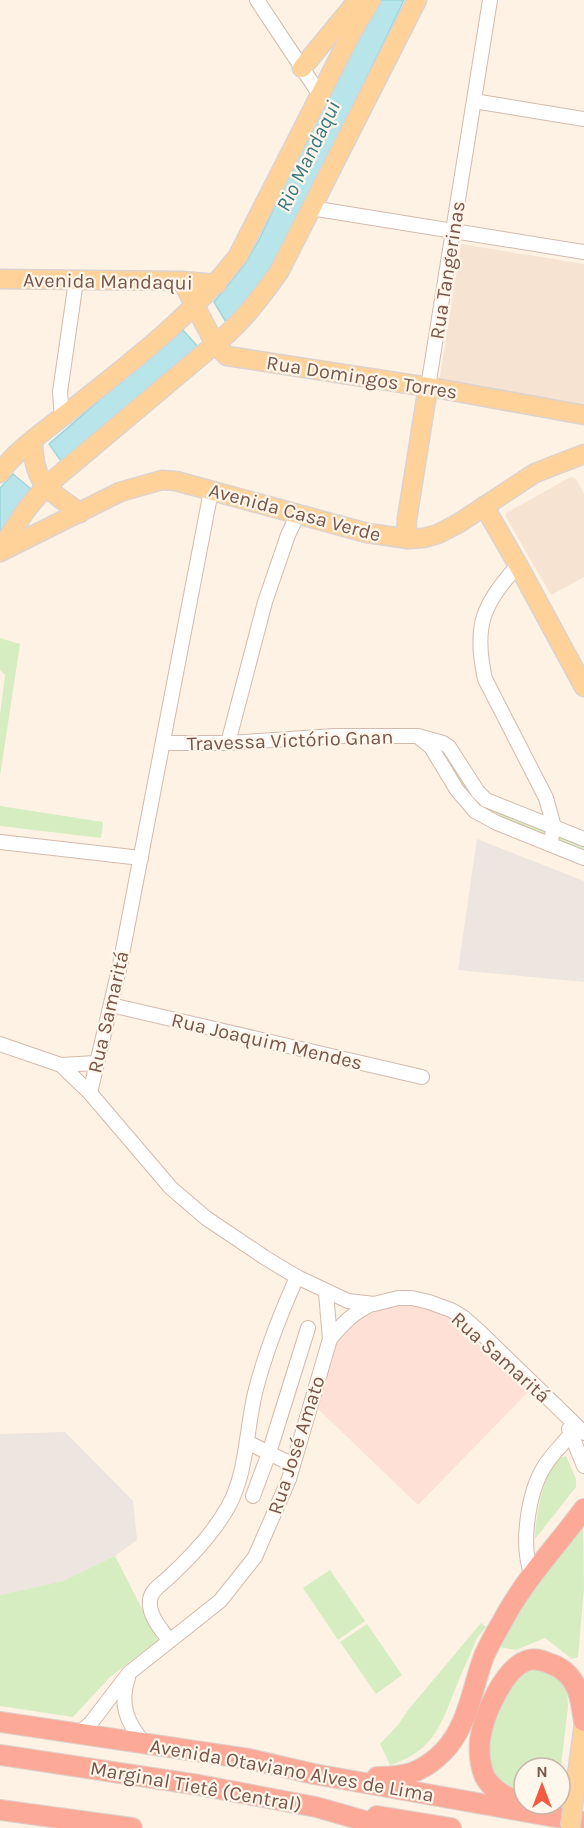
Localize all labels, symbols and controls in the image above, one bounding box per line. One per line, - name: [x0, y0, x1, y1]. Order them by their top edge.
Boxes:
- water label: Rio Mandaqui: [271, 96, 345, 215]
- street label: Rua Tangerinas: [425, 199, 470, 341]
- street label: Avenida Mandaqui: [23, 269, 193, 294]
- street label: Rua Domingos Torres: [265, 351, 459, 404]
- street label: Avenida Casa Verde: [207, 478, 383, 546]
- street label: Travessa Victório Gnan: [186, 725, 394, 756]
- street label: Rua Samaritá: [83, 949, 134, 1075]
- street label: Rua Joaquim Mendes: [169, 1008, 365, 1075]
- street label: Rua Samaritá: [447, 1307, 555, 1408]
- street label: Rua José Amato: [263, 1373, 330, 1517]
- street label: Avenida Otaviano Alves de Lima: [148, 1734, 436, 1807]
- north arrow: [512, 1756, 572, 1816]
- street label: Marginal Tietê (Central): [88, 1757, 304, 1816]
- text: N: [536, 1762, 548, 1781]

